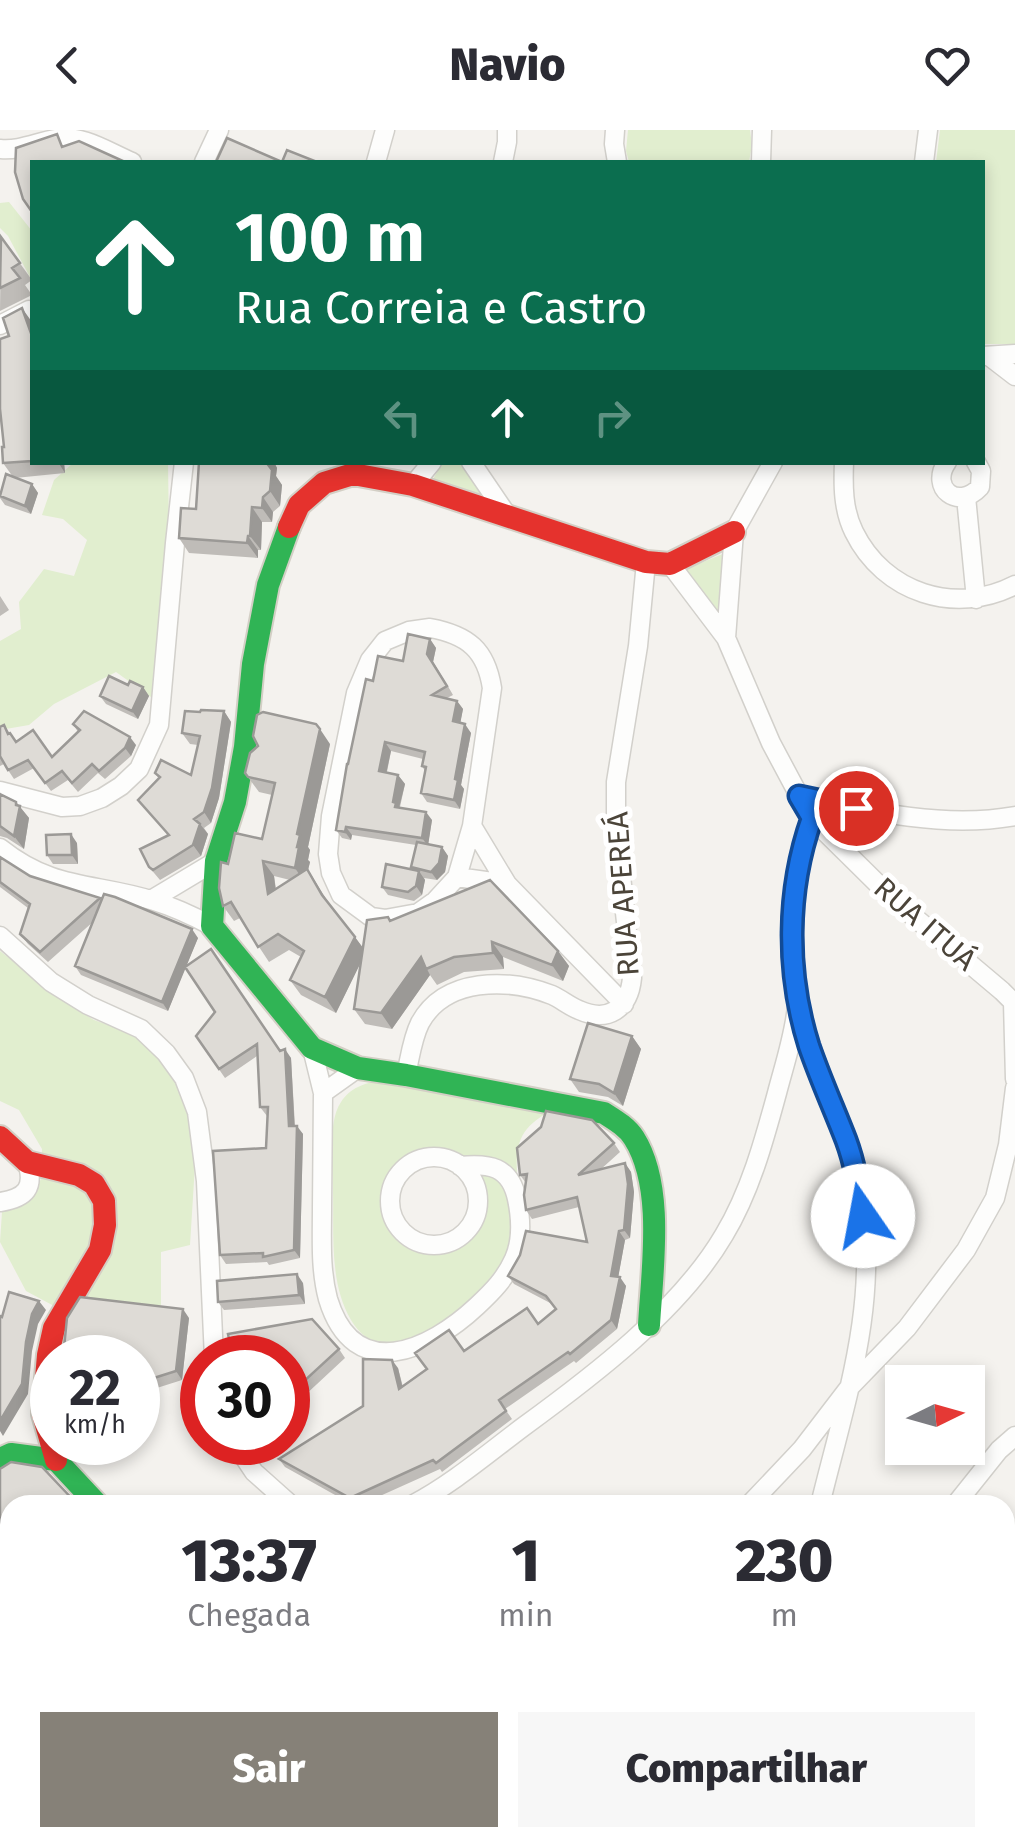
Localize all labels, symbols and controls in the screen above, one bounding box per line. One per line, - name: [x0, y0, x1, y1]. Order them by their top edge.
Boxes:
- icon: back: [40, 38, 95, 93]
- text: Navio: [449, 38, 566, 92]
- icon: heart: [920, 38, 975, 93]
- text: 100 m: [235, 196, 425, 280]
- icon: ahead: [70, 200, 200, 330]
- text: Rua Correia e Castro: [235, 281, 647, 335]
- icon: left: [375, 390, 430, 445]
- icon: ahead: [480, 390, 535, 445]
- icon: right: [585, 390, 640, 445]
- pin: [814, 766, 899, 851]
- icon: arrive: [829, 781, 884, 836]
- street label: RUA APEREÁ: [599, 810, 647, 977]
- street label: RUA ITUÁ: [866, 870, 984, 979]
- position arrow: [811, 1164, 915, 1268]
- speed limit sign: 30: [180, 1335, 310, 1465]
- text: 22: [69, 1358, 121, 1418]
- north arrow: [885, 1365, 985, 1465]
- map controls: [885, 1365, 985, 1465]
- text: km/h: [64, 1410, 126, 1440]
- text: 13:37: [182, 1525, 317, 1597]
- text: 1: [512, 1525, 540, 1597]
- text: 230: [735, 1525, 833, 1597]
- text: Chegada: [187, 1596, 311, 1634]
- text: min: [498, 1596, 554, 1634]
- text: m: [771, 1596, 798, 1634]
- button: Sair: [40, 1712, 498, 1827]
- button: Compartilhar: [518, 1712, 975, 1827]

